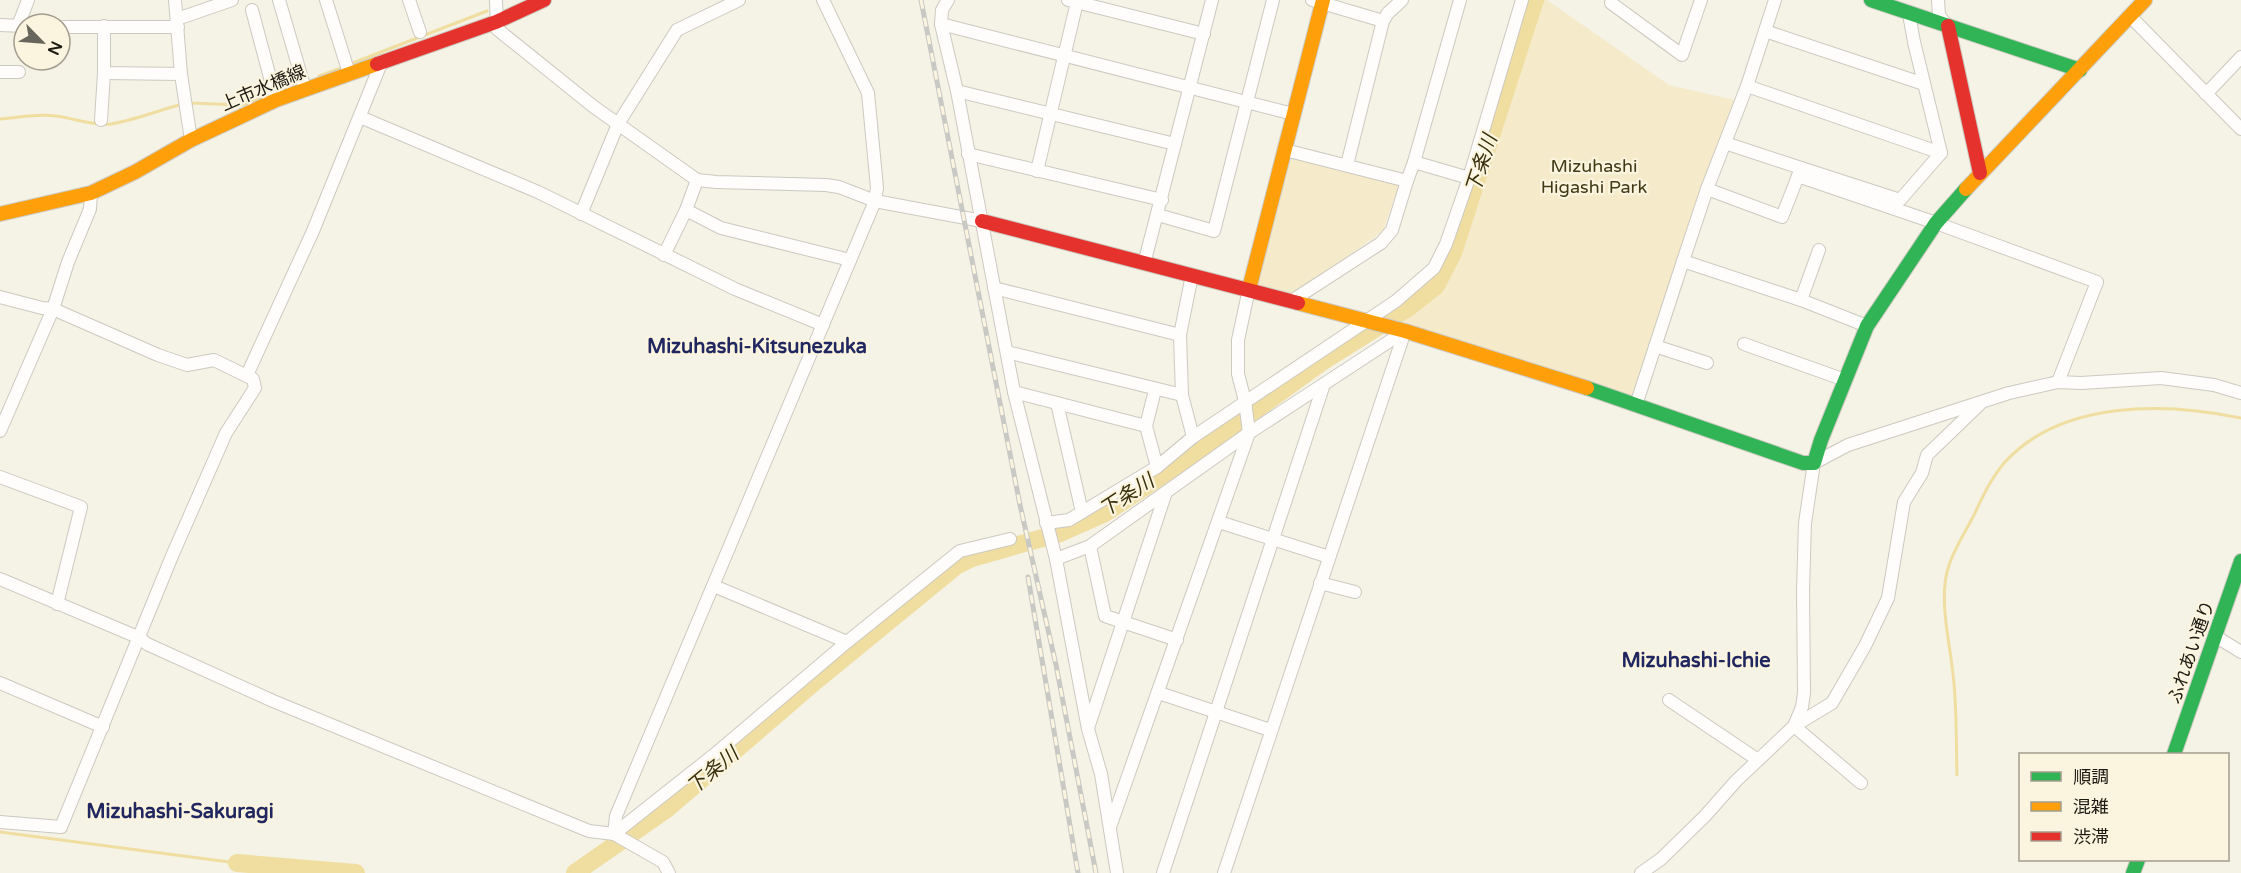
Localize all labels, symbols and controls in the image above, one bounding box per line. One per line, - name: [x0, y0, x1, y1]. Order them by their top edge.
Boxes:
- north arrow: [12, 12, 72, 72]
- text: N: [43, 38, 66, 58]
- street label: 上市水橋線: [217, 60, 309, 116]
- water label: 下条川: [1461, 130, 1503, 196]
- park label: Mizuhashi Higashi Park: [1541, 155, 1647, 198]
- district label: Mizuhashi-Kitsunezuka: [647, 335, 867, 359]
- water label: 下条川: [1095, 469, 1160, 522]
- street label: ふれあい通り: [2163, 597, 2219, 707]
- district label: Mizuhashi-Ichie: [1621, 649, 1771, 673]
- water label: 下条川: [682, 741, 745, 799]
- legend: [2019, 753, 2229, 861]
- text: 順調: [2073, 766, 2109, 788]
- text: 混雑: [2073, 796, 2109, 818]
- district label: Mizuhashi-Sakuragi: [86, 800, 274, 824]
- text: 渋滞: [2073, 826, 2109, 848]

